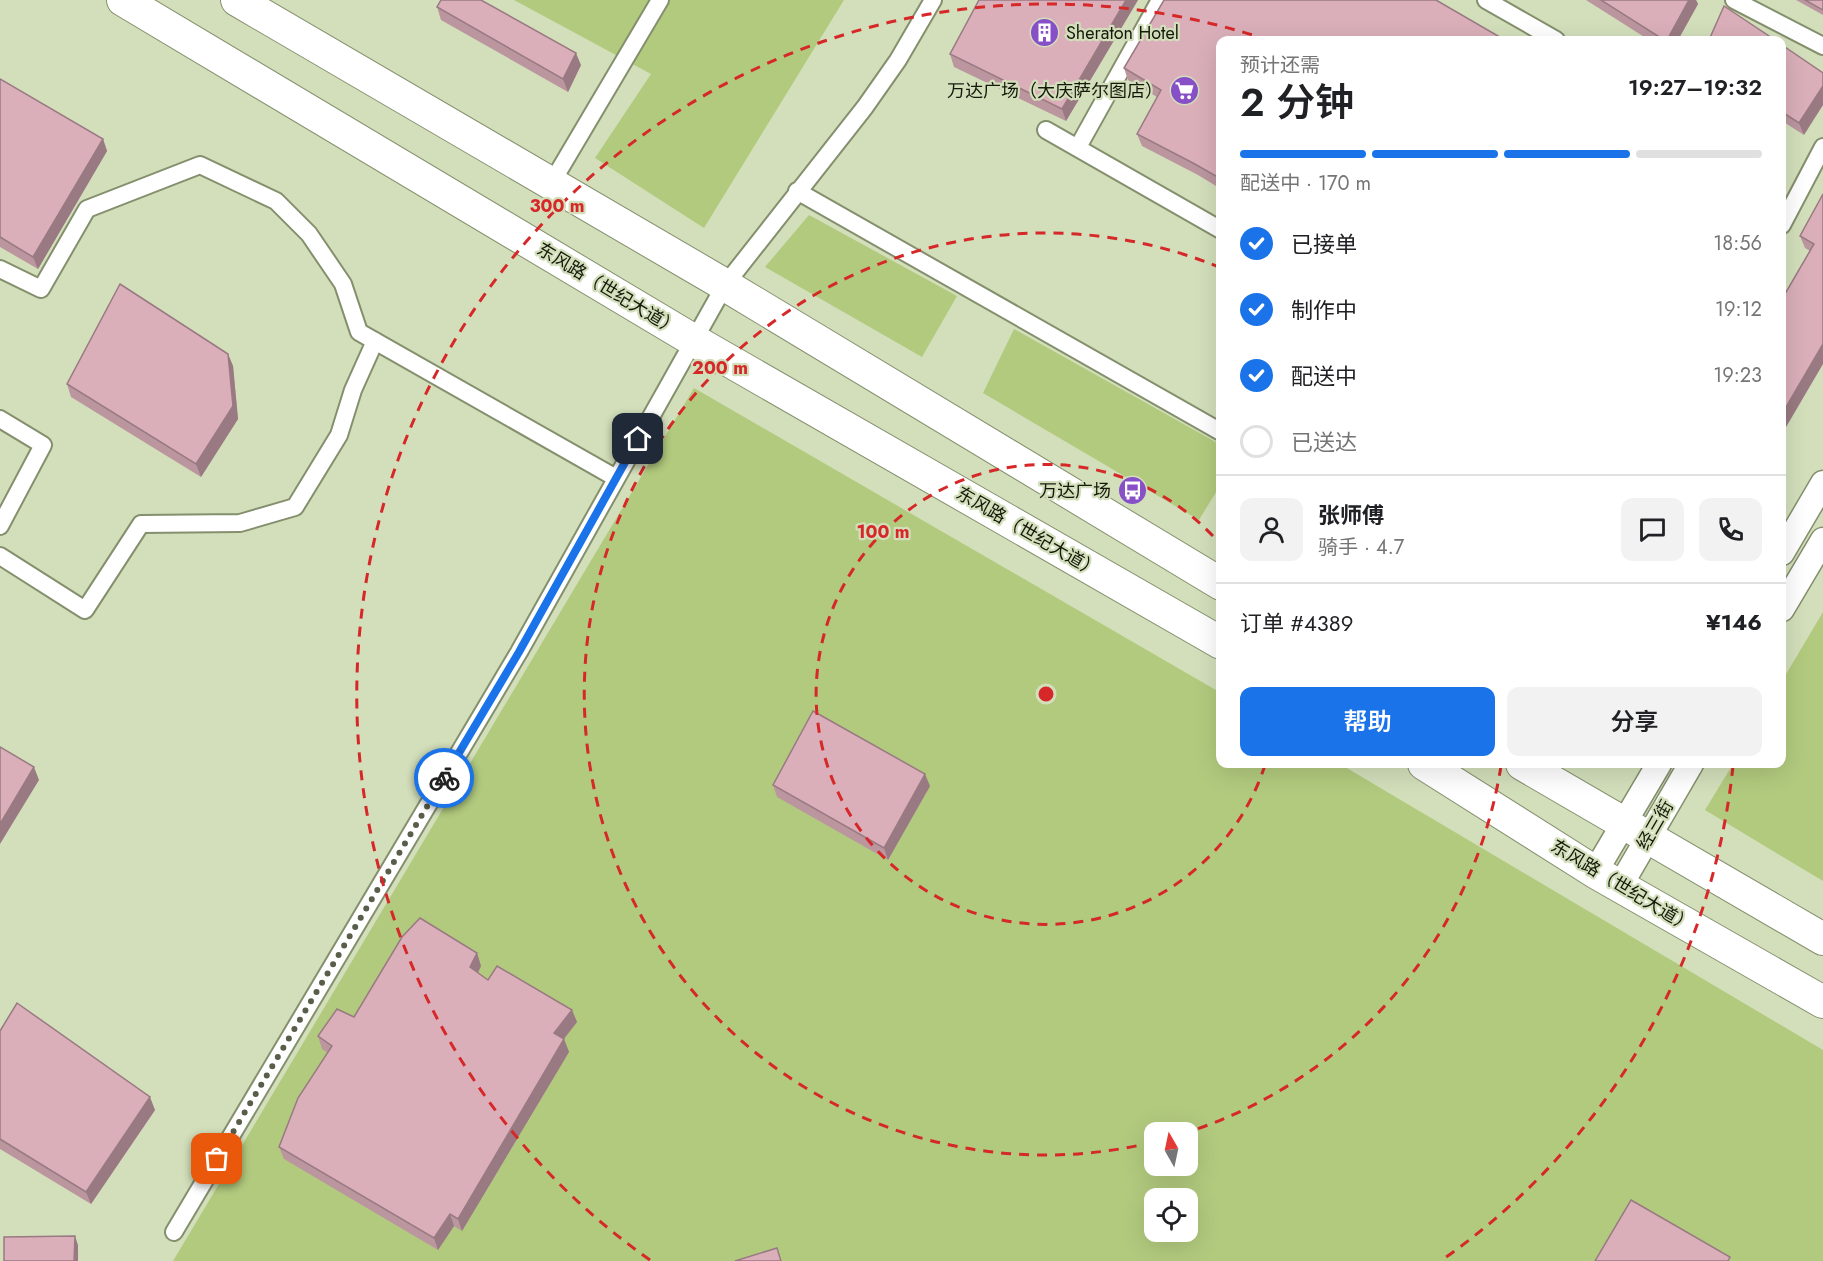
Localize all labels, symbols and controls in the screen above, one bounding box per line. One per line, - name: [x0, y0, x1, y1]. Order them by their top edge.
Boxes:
- building icon: Sheraton Hotel: [1029, 17, 1061, 49]
- place label: Sheraton Hotel: [1066, 20, 1179, 46]
- text: 预计还需: [1240, 51, 1320, 80]
- text: 19:27–19:32: [1628, 71, 1762, 103]
- text: 2 分钟: [1240, 74, 1354, 131]
- supermarket icon: 万达广场（大庆萨尔图店）: [1168, 75, 1200, 107]
- place label: 万达广场（大庆萨尔图店）: [947, 78, 1163, 104]
- text: 配送中 · 170 m: [1240, 169, 1371, 198]
- text: 300 m: [529, 193, 585, 219]
- icon: check: [1240, 227, 1273, 260]
- text: 已接单: [1291, 228, 1357, 260]
- text: 18:56: [1713, 229, 1762, 258]
- street label: 东风路（世纪大道）: [532, 236, 684, 342]
- icon: check: [1240, 293, 1273, 326]
- text: 制作中: [1291, 294, 1357, 326]
- text: 19:12: [1715, 295, 1762, 324]
- text: 200 m: [692, 355, 748, 381]
- icon: check: [1240, 359, 1273, 392]
- text: 配送中: [1291, 360, 1357, 392]
- text: 19:23: [1713, 361, 1762, 390]
- pin: [612, 413, 663, 464]
- icon: home: [621, 422, 654, 455]
- text: 已送达: [1291, 426, 1357, 458]
- bus stop icon: 万达广场: [1116, 475, 1148, 507]
- place label: 万达广场: [1039, 478, 1111, 504]
- street label: 东风路（世纪大道）: [951, 480, 1105, 584]
- button: person: [1240, 498, 1303, 561]
- button: chat: [1621, 498, 1684, 561]
- button: phone: [1699, 498, 1762, 561]
- text: 张师傅: [1318, 499, 1384, 531]
- text: 100 m: [856, 519, 910, 545]
- text: 骑手 · 4.7: [1318, 533, 1404, 562]
- text: ¥146: [1706, 606, 1762, 638]
- text: 订单 #4389: [1240, 607, 1353, 639]
- centre of rings: [1036, 684, 1056, 704]
- button: 帮助: [1240, 687, 1495, 756]
- button: 分享: [1507, 687, 1762, 756]
- courier: [414, 748, 474, 808]
- icon: bike: [428, 762, 461, 795]
- street label: 经三街: [1630, 795, 1680, 855]
- street label: 东风路（世纪大道）: [1546, 833, 1698, 939]
- north arrow: [1144, 1122, 1198, 1176]
- map controls: [1144, 1122, 1198, 1242]
- pin: [191, 1133, 242, 1184]
- icon: bag: [200, 1142, 233, 1175]
- button: locate: [1144, 1188, 1198, 1242]

